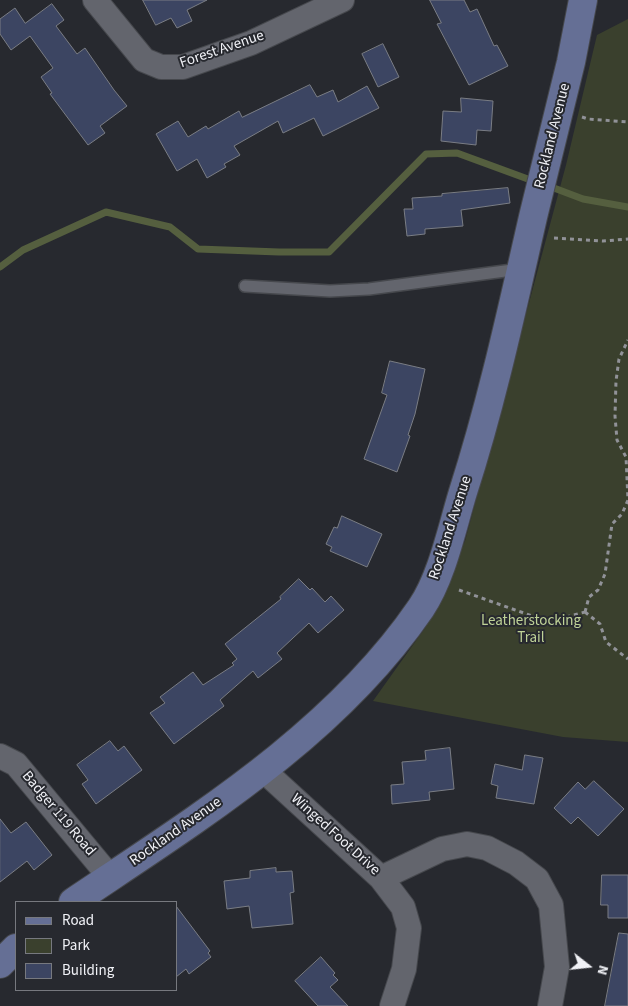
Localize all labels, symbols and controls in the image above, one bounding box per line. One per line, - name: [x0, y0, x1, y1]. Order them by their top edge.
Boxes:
- street label: Forest Avenue: [177, 27, 267, 73]
- street label: Rockland Avenue: [531, 81, 575, 191]
- street label: Rockland Avenue: [426, 474, 476, 582]
- park label: Leatherstocking Trail: [481, 613, 581, 648]
- street label: Badger 119 Road: [17, 768, 99, 860]
- street label: Winged Foot Drive: [287, 790, 383, 880]
- street label: Rockland Avenue: [127, 794, 225, 870]
- legend: [15, 901, 178, 991]
- text: Road: [62, 910, 94, 931]
- text: Park: [62, 935, 90, 956]
- north arrow: [563, 941, 613, 991]
- text: Building: [62, 960, 114, 981]
- text: N: [592, 963, 613, 977]

